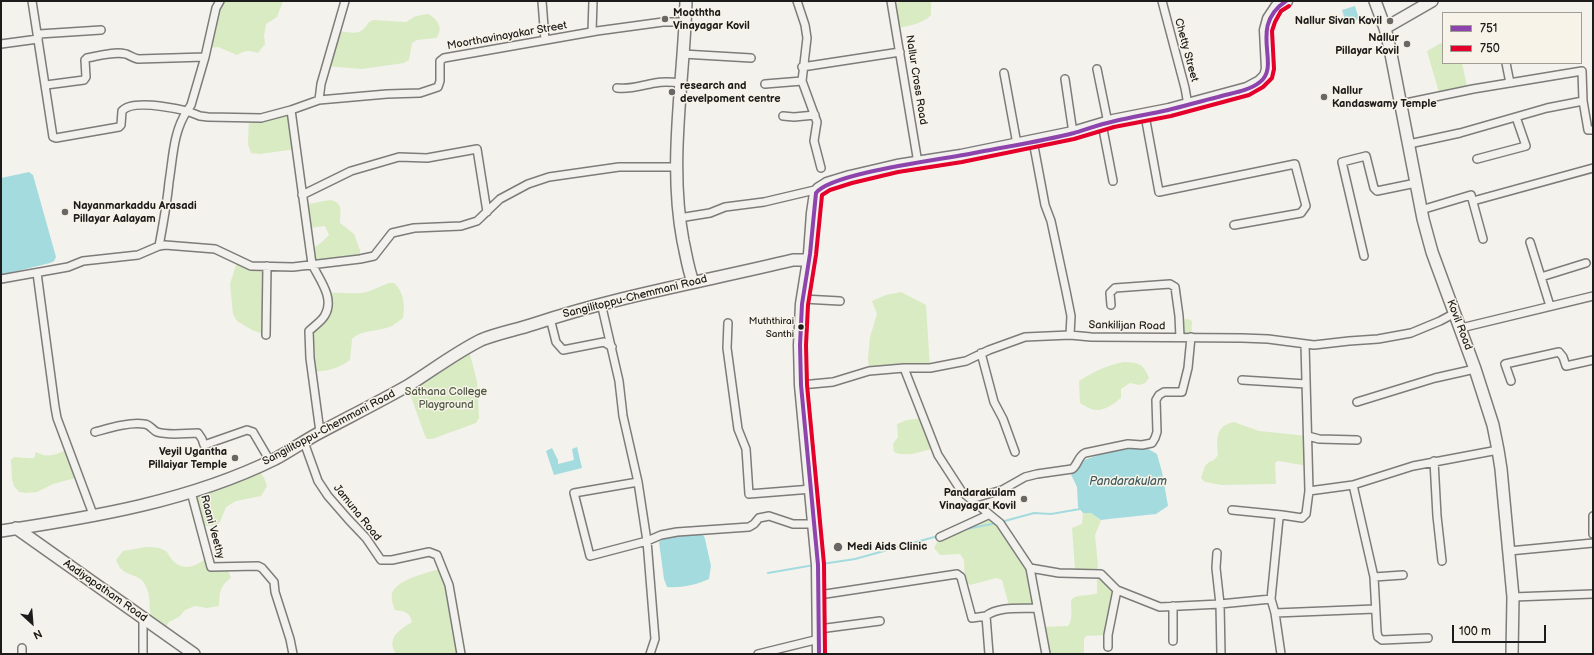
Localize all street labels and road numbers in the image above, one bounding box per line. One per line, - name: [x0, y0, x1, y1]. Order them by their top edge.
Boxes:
- street label: Chetty Street: [1171, 17, 1201, 83]
- street label: Moorthavinayakar Street: [446, 19, 568, 53]
- street label: Nallur Cross Road: [902, 34, 930, 126]
- street label: Sangilitoppu-Chemmani Road: [561, 273, 709, 321]
- street label: Kovil Road: [1443, 298, 1475, 352]
- street label: Sankilijan Road: [1089, 319, 1165, 333]
- street label: Sangilitoppu-Chemmani Road: [260, 387, 398, 469]
- street label: Jamuna Road: [330, 482, 384, 544]
- street label: Raani Veethy: [197, 494, 227, 560]
- street label: Aadiyapatham Road: [60, 557, 150, 625]

